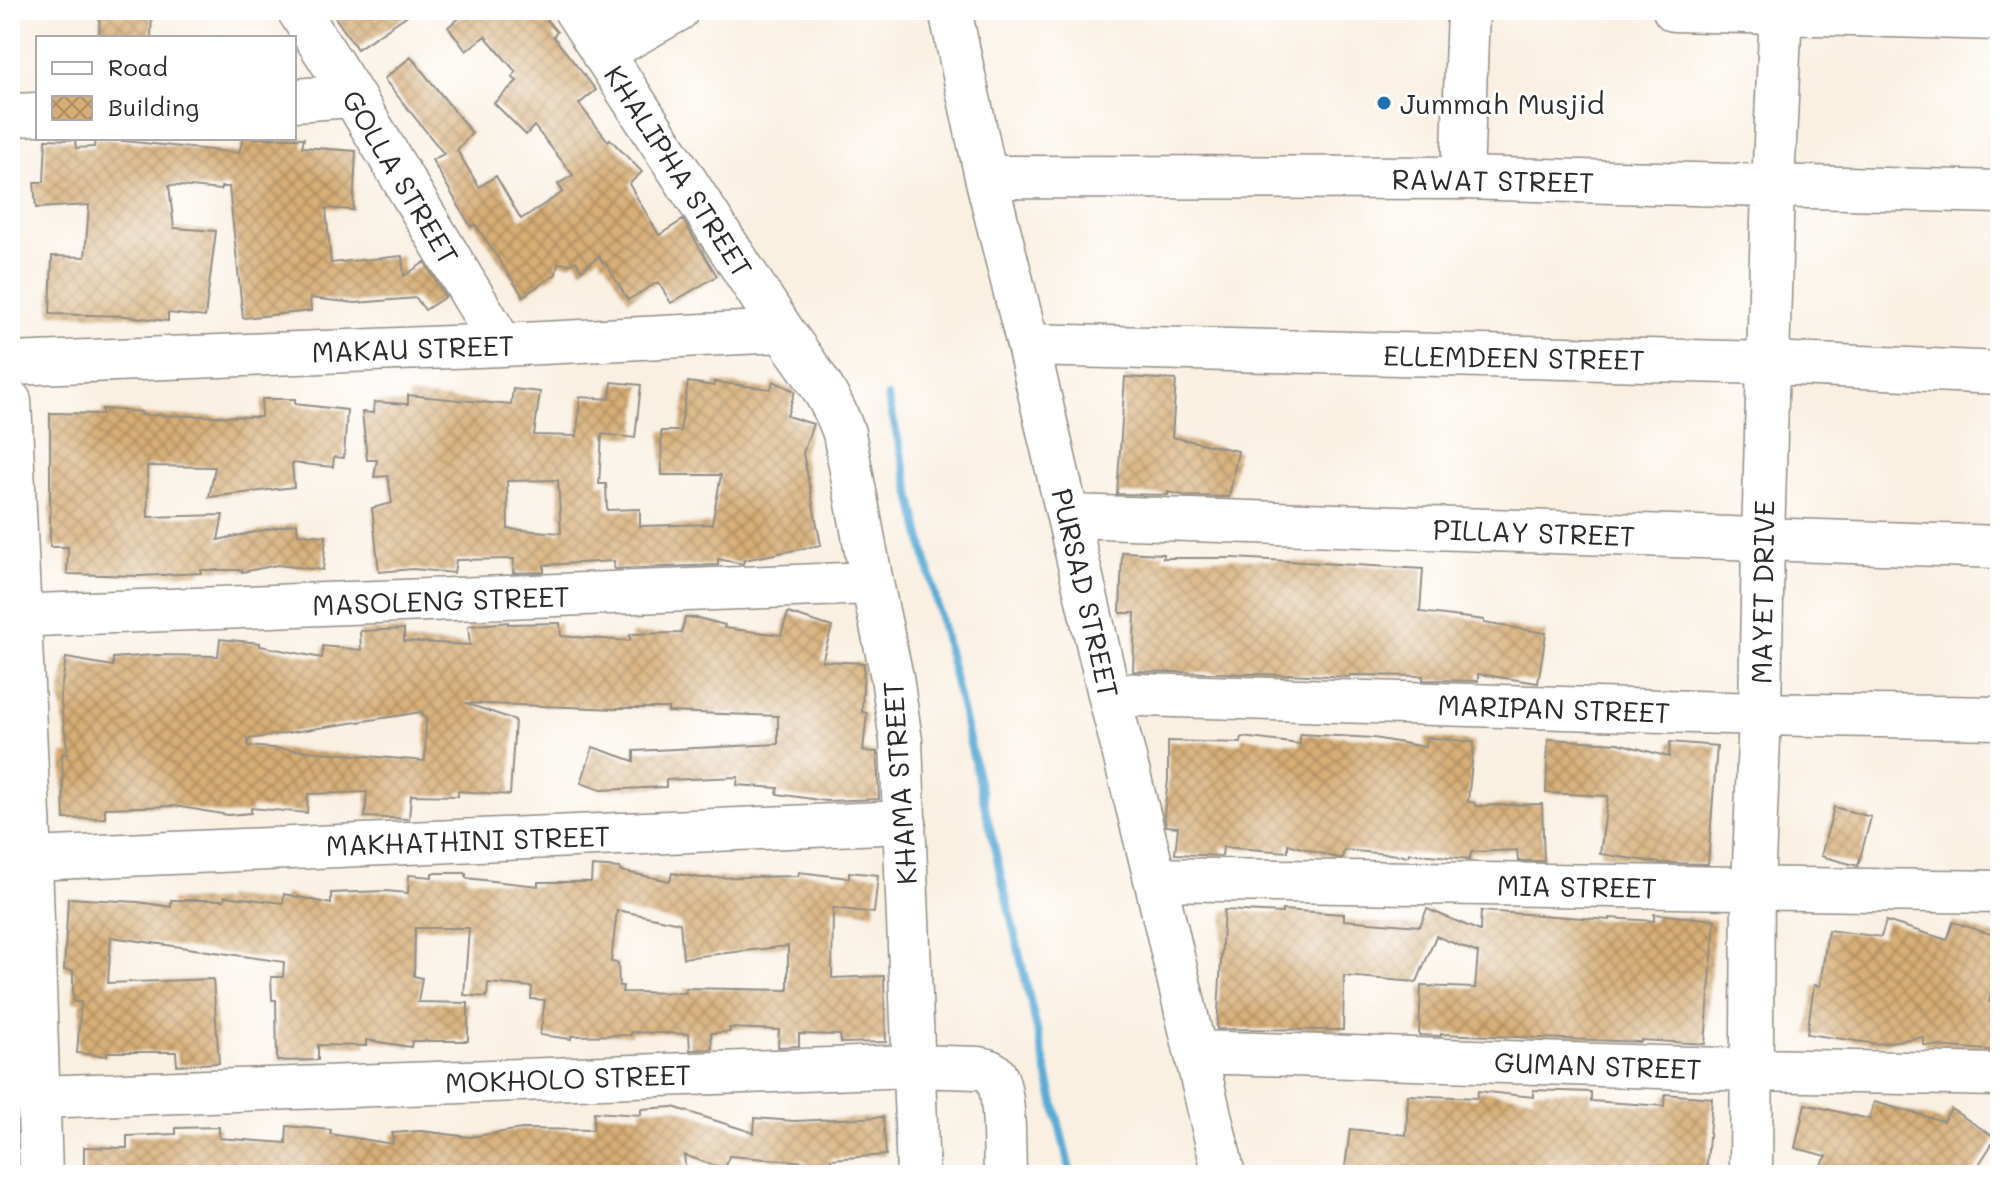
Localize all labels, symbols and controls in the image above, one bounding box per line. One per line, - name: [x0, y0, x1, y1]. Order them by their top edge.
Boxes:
- legend: [36, 36, 296, 140]
- text: Road: [108, 51, 168, 82]
- street label: KHALIPHA STREET: [597, 58, 761, 284]
- street label: GOLLA STREET: [335, 83, 467, 271]
- place label: Jummah Musjid: [1400, 85, 1605, 121]
- text: Building: [108, 91, 199, 122]
- marker: Jummah Musjid: [1375, 94, 1393, 112]
- street label: RAWAT STREET: [1391, 160, 1595, 200]
- street label: MAKAU STREET: [311, 326, 515, 370]
- street label: ELLEMDEEN STREET: [1383, 337, 1645, 377]
- street label: PURSAD STREET: [1044, 485, 1128, 701]
- street label: MAYET DRIVE: [1742, 500, 1782, 684]
- street label: PILLAY STREET: [1432, 510, 1636, 554]
- street label: MASOLENG STREET: [312, 578, 570, 622]
- street label: KHAMA STREET: [874, 680, 924, 886]
- street label: MARIPAN STREET: [1437, 686, 1671, 730]
- street label: MAKHATHINI STREET: [325, 817, 611, 863]
- street label: MIA STREET: [1497, 867, 1657, 905]
- street label: GUMAN STREET: [1494, 1043, 1702, 1087]
- street label: MOKHOLO STREET: [444, 1056, 692, 1100]

